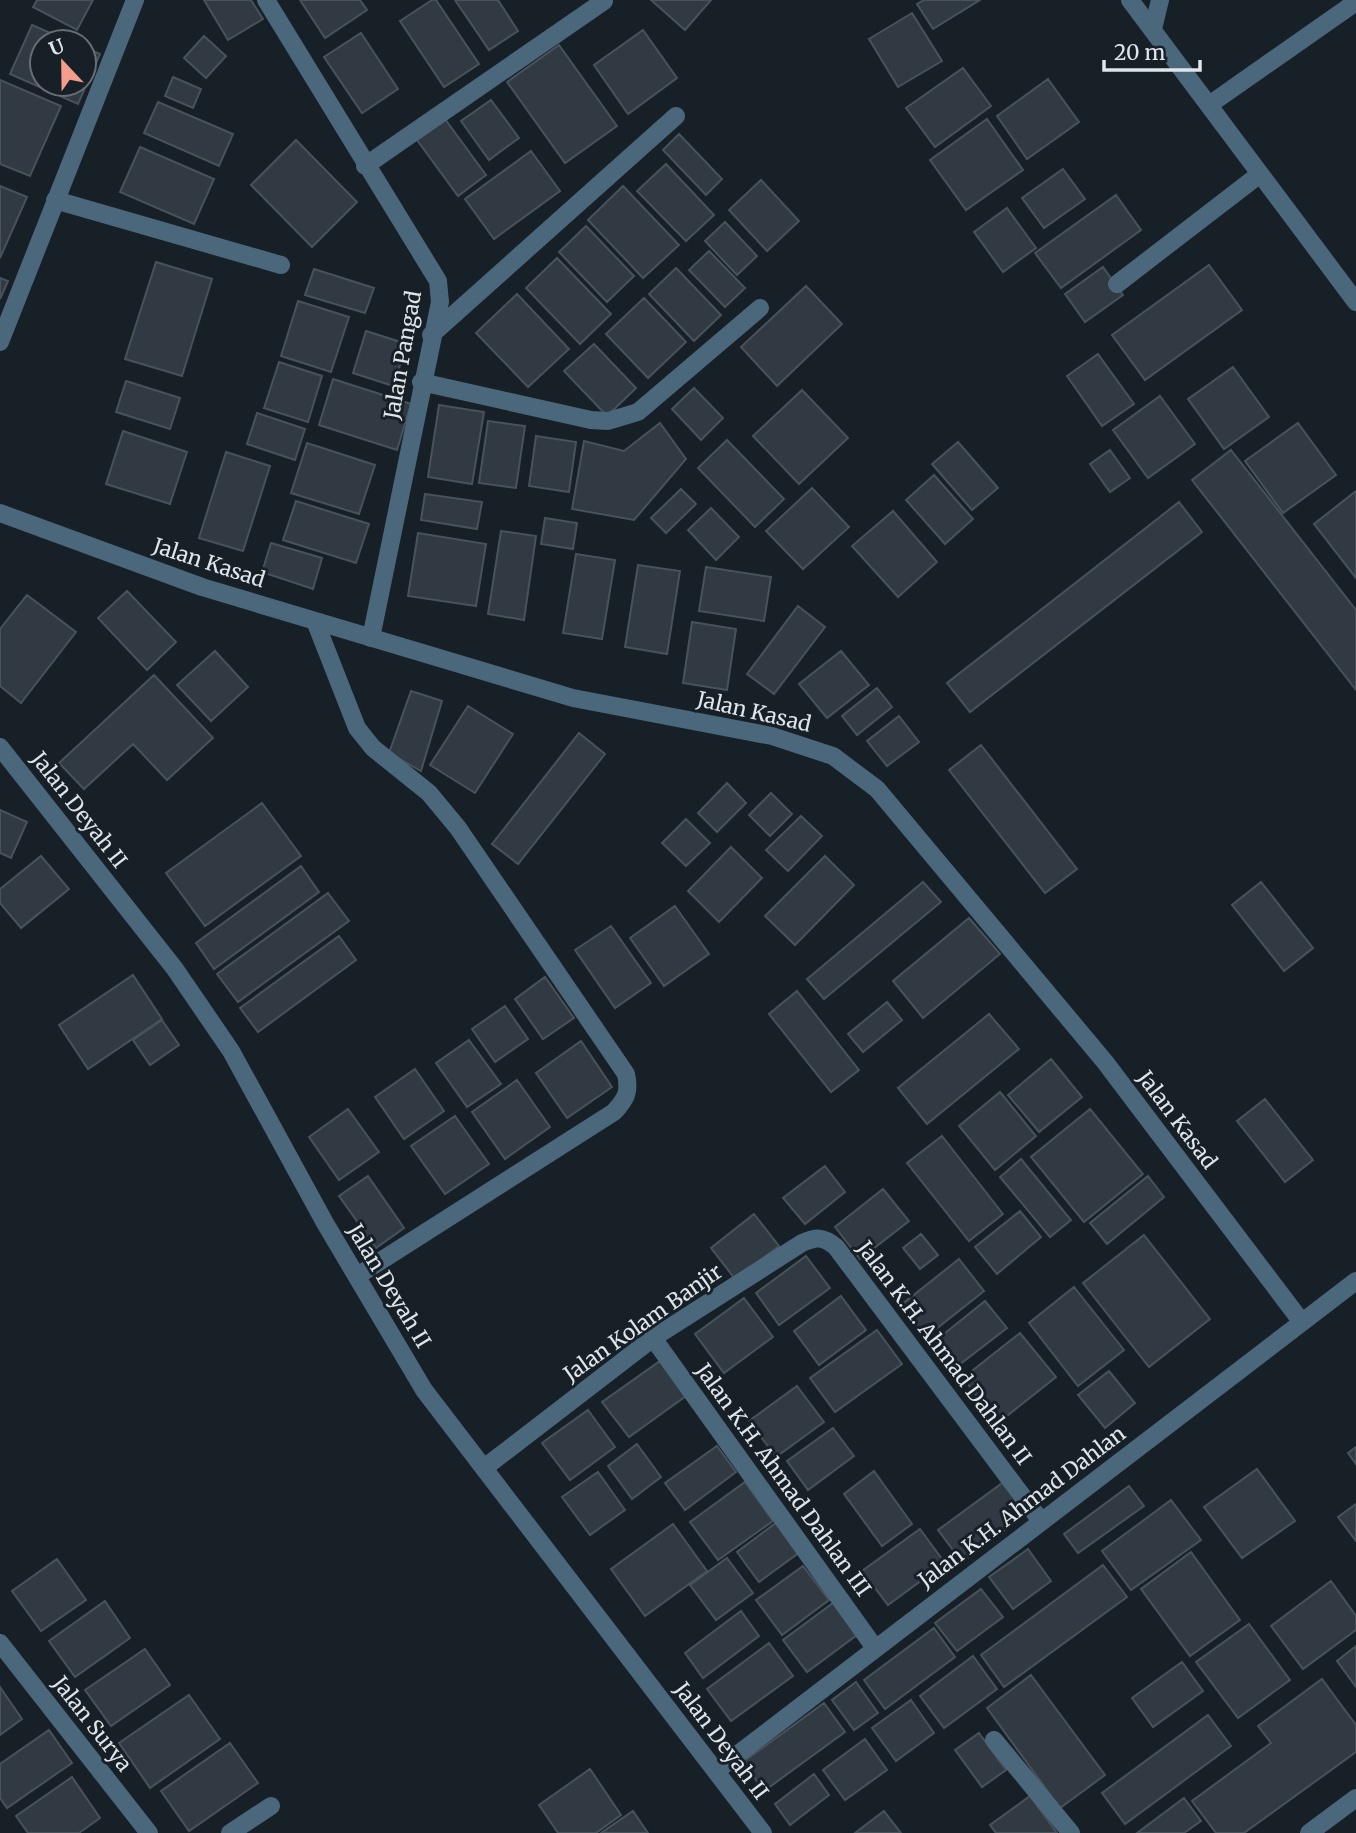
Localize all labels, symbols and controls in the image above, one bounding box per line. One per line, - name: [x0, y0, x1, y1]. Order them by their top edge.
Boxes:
- north arrow: [28, 28, 98, 98]
- scale bar: [1104, 28, 1200, 72]
- text: U: [46, 33, 68, 61]
- text: 20 m: [1114, 39, 1166, 66]
- street label: Jalan Pangad: [378, 288, 427, 422]
- street label: Jalan Kasad: [149, 531, 269, 593]
- street label: Jalan Kasad: [693, 685, 814, 738]
- street label: Jalan Deyah II: [25, 745, 133, 873]
- street label: Jalan Kasad: [1131, 1064, 1223, 1175]
- street label: Jalan Deyah II: [341, 1218, 437, 1353]
- street label: Jalan K.H. Ahmad Dahlan II: [851, 1235, 1037, 1470]
- street label: Jalan Kolam Banjir: [557, 1258, 727, 1388]
- street label: Jalan K.H. Ahmad Dahlan III: [689, 1357, 877, 1601]
- street label: Jalan K.H. Ahmad Dahlan: [912, 1420, 1131, 1594]
- street label: Jalan Surya: [46, 1670, 138, 1777]
- street label: Jalan Deyah II: [668, 1676, 774, 1805]

